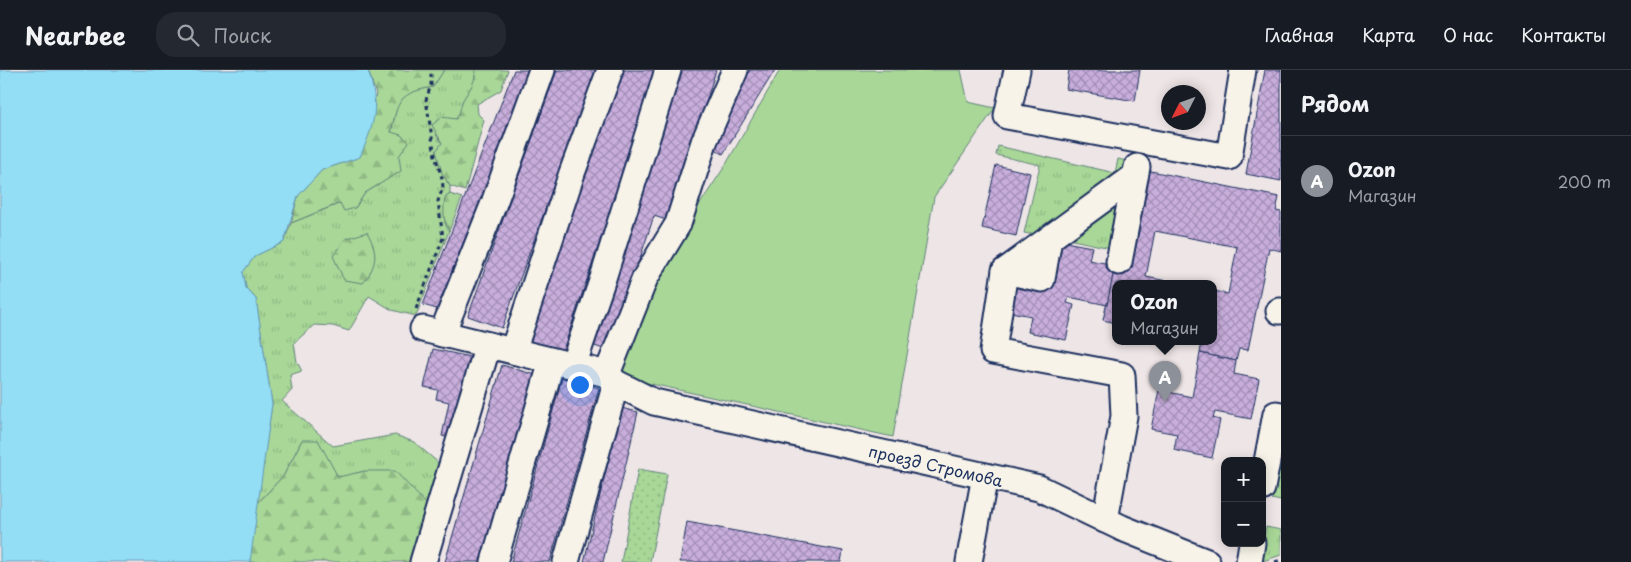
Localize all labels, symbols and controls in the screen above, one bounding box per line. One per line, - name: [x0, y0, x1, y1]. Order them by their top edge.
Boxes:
- search box: [156, 12, 506, 57]
- text: Nearbee: [25, 17, 126, 53]
- icon: search: [174, 21, 202, 49]
- text: Поиск: [214, 21, 271, 49]
- text: Главная: [1265, 21, 1334, 48]
- text: Карта: [1362, 21, 1415, 48]
- text: О нас: [1443, 21, 1493, 48]
- text: Контакты: [1521, 21, 1606, 48]
- north arrow: [1161, 85, 1206, 130]
- text: Рядом: [1301, 87, 1369, 119]
- text: Ozon: [1348, 155, 1396, 183]
- text: A: [1311, 169, 1323, 193]
- text: 200 m: [1558, 169, 1611, 193]
- text: Магазин: [1348, 183, 1417, 207]
- popup: [1112, 280, 1217, 345]
- text: Ozon: [1130, 287, 1178, 315]
- text: Магазин: [1130, 315, 1199, 339]
- pin: A: [1149, 361, 1181, 402]
- your location: [567, 372, 593, 398]
- street label: проезд Стромова: [866, 438, 1006, 492]
- map controls: [1221, 457, 1266, 547]
- button: +: [1221, 457, 1266, 502]
- button: −: [1221, 502, 1266, 547]

